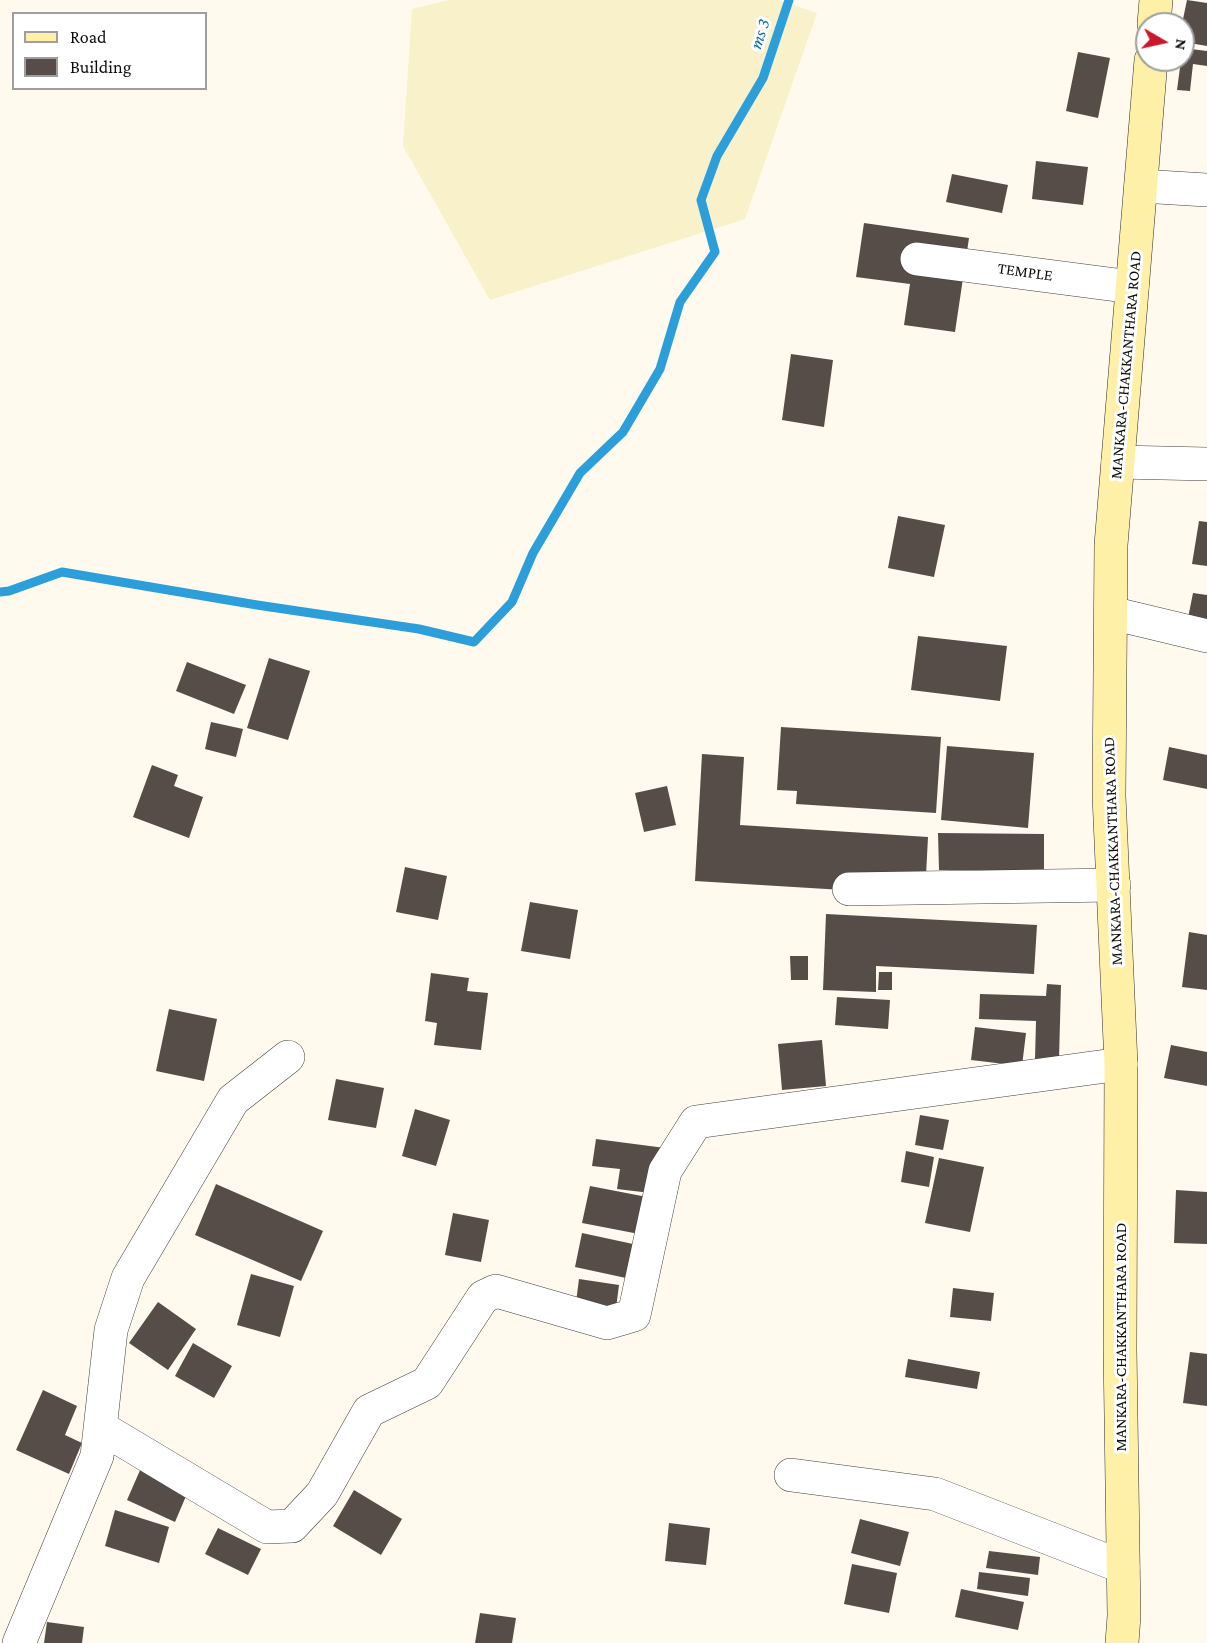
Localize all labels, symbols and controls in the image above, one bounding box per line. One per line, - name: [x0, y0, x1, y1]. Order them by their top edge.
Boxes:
- legend: [12, 12, 207, 90]
- north arrow: [1135, 12, 1195, 72]
- water label: ms 3: [745, 16, 775, 52]
- text: Road: [70, 27, 107, 47]
- text: N: [1172, 38, 1191, 51]
- text: Building: [70, 57, 131, 77]
- street label: MANKARA-CHAKKANTHARA ROAD: [1106, 250, 1146, 480]
- street label: TEMPLE: [996, 259, 1054, 285]
- street label: MANKARA-CHAKKANTHARA ROAD: [1099, 736, 1127, 966]
- street label: MANKARA-CHAKKANTHARA ROAD: [1111, 1223, 1131, 1451]

